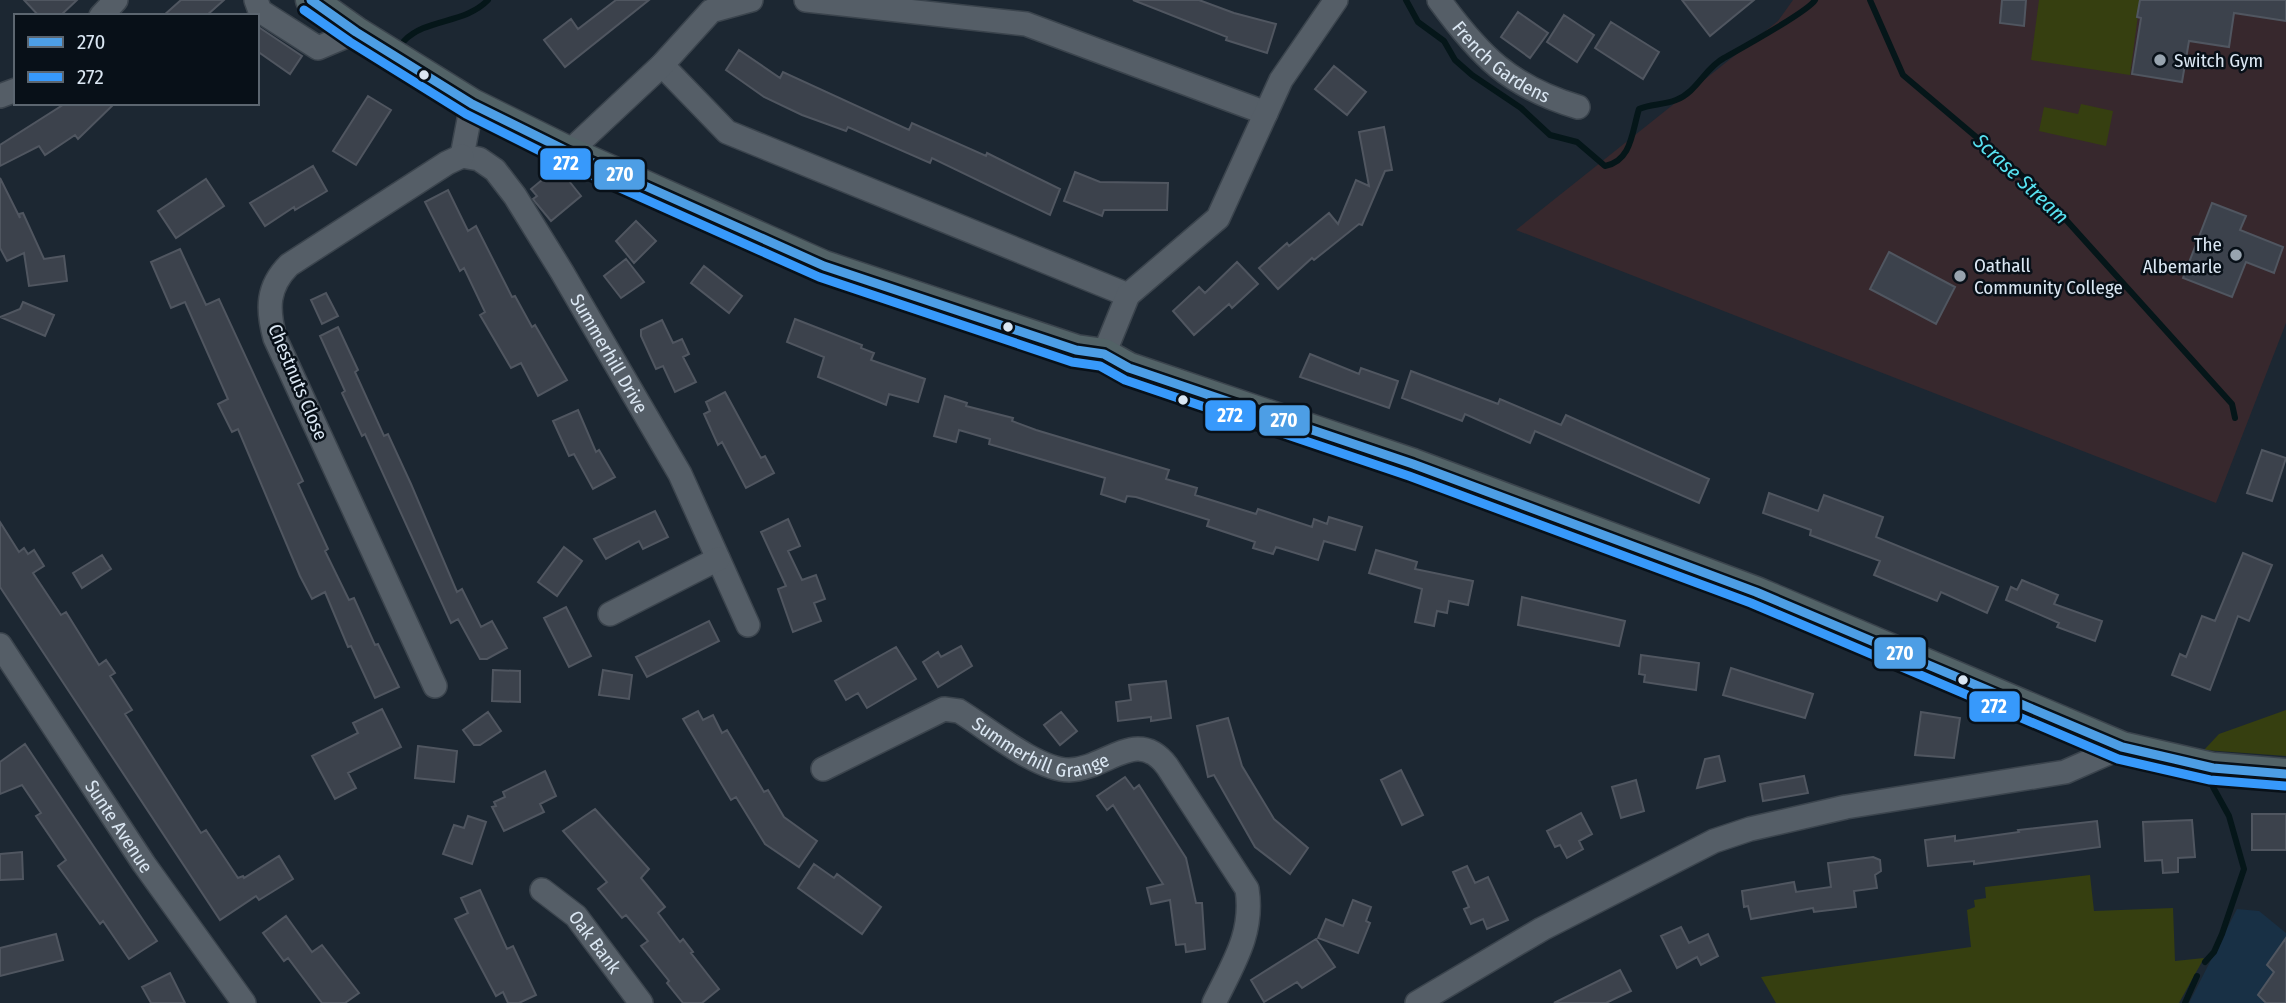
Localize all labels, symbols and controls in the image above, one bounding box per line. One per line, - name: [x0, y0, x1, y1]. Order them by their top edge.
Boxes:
- legend: [14, 14, 259, 105]
- street label: French Gardens: [1448, 16, 1554, 107]
- text: 270: [77, 29, 105, 55]
- place label: Switch Gym: [2174, 49, 2263, 72]
- marker: Switch Gym: [2152, 52, 2168, 68]
- text: 272: [77, 64, 104, 90]
- unlabelled marker: [417, 68, 431, 82]
- water label: Scrase Stream: [1967, 128, 2074, 230]
- line badge: 272: [539, 147, 592, 181]
- text: 272: [552, 152, 579, 175]
- line badge: 270: [593, 158, 646, 191]
- text: 270: [606, 163, 634, 186]
- place label: The Albemarle: [2143, 233, 2222, 278]
- marker: The Albemarle: [2228, 247, 2244, 263]
- place label: Oathall Community College: [1974, 254, 2123, 299]
- marker: Oathall Community College: [1952, 268, 1968, 284]
- street label: Summerhill Drive: [566, 290, 653, 417]
- unlabelled marker: [1001, 320, 1015, 334]
- street label: Chestnuts Close: [263, 321, 333, 443]
- unlabelled marker: [1176, 393, 1190, 407]
- line badge: 272: [1204, 399, 1257, 432]
- text: 272: [1216, 404, 1243, 427]
- line badge: 270: [1258, 404, 1311, 437]
- text: 270: [1270, 409, 1298, 432]
- line badge: 270: [1873, 636, 1927, 670]
- text: 270: [1886, 642, 1914, 665]
- unlabelled marker: [1956, 673, 1970, 687]
- line badge: 272: [1968, 690, 2021, 723]
- text: 272: [1980, 695, 2007, 718]
- street label: Summerhill Grange: [968, 712, 1113, 782]
- street label: Sunte Avenue: [80, 776, 158, 877]
- street label: Oak Bank: [564, 906, 626, 978]

